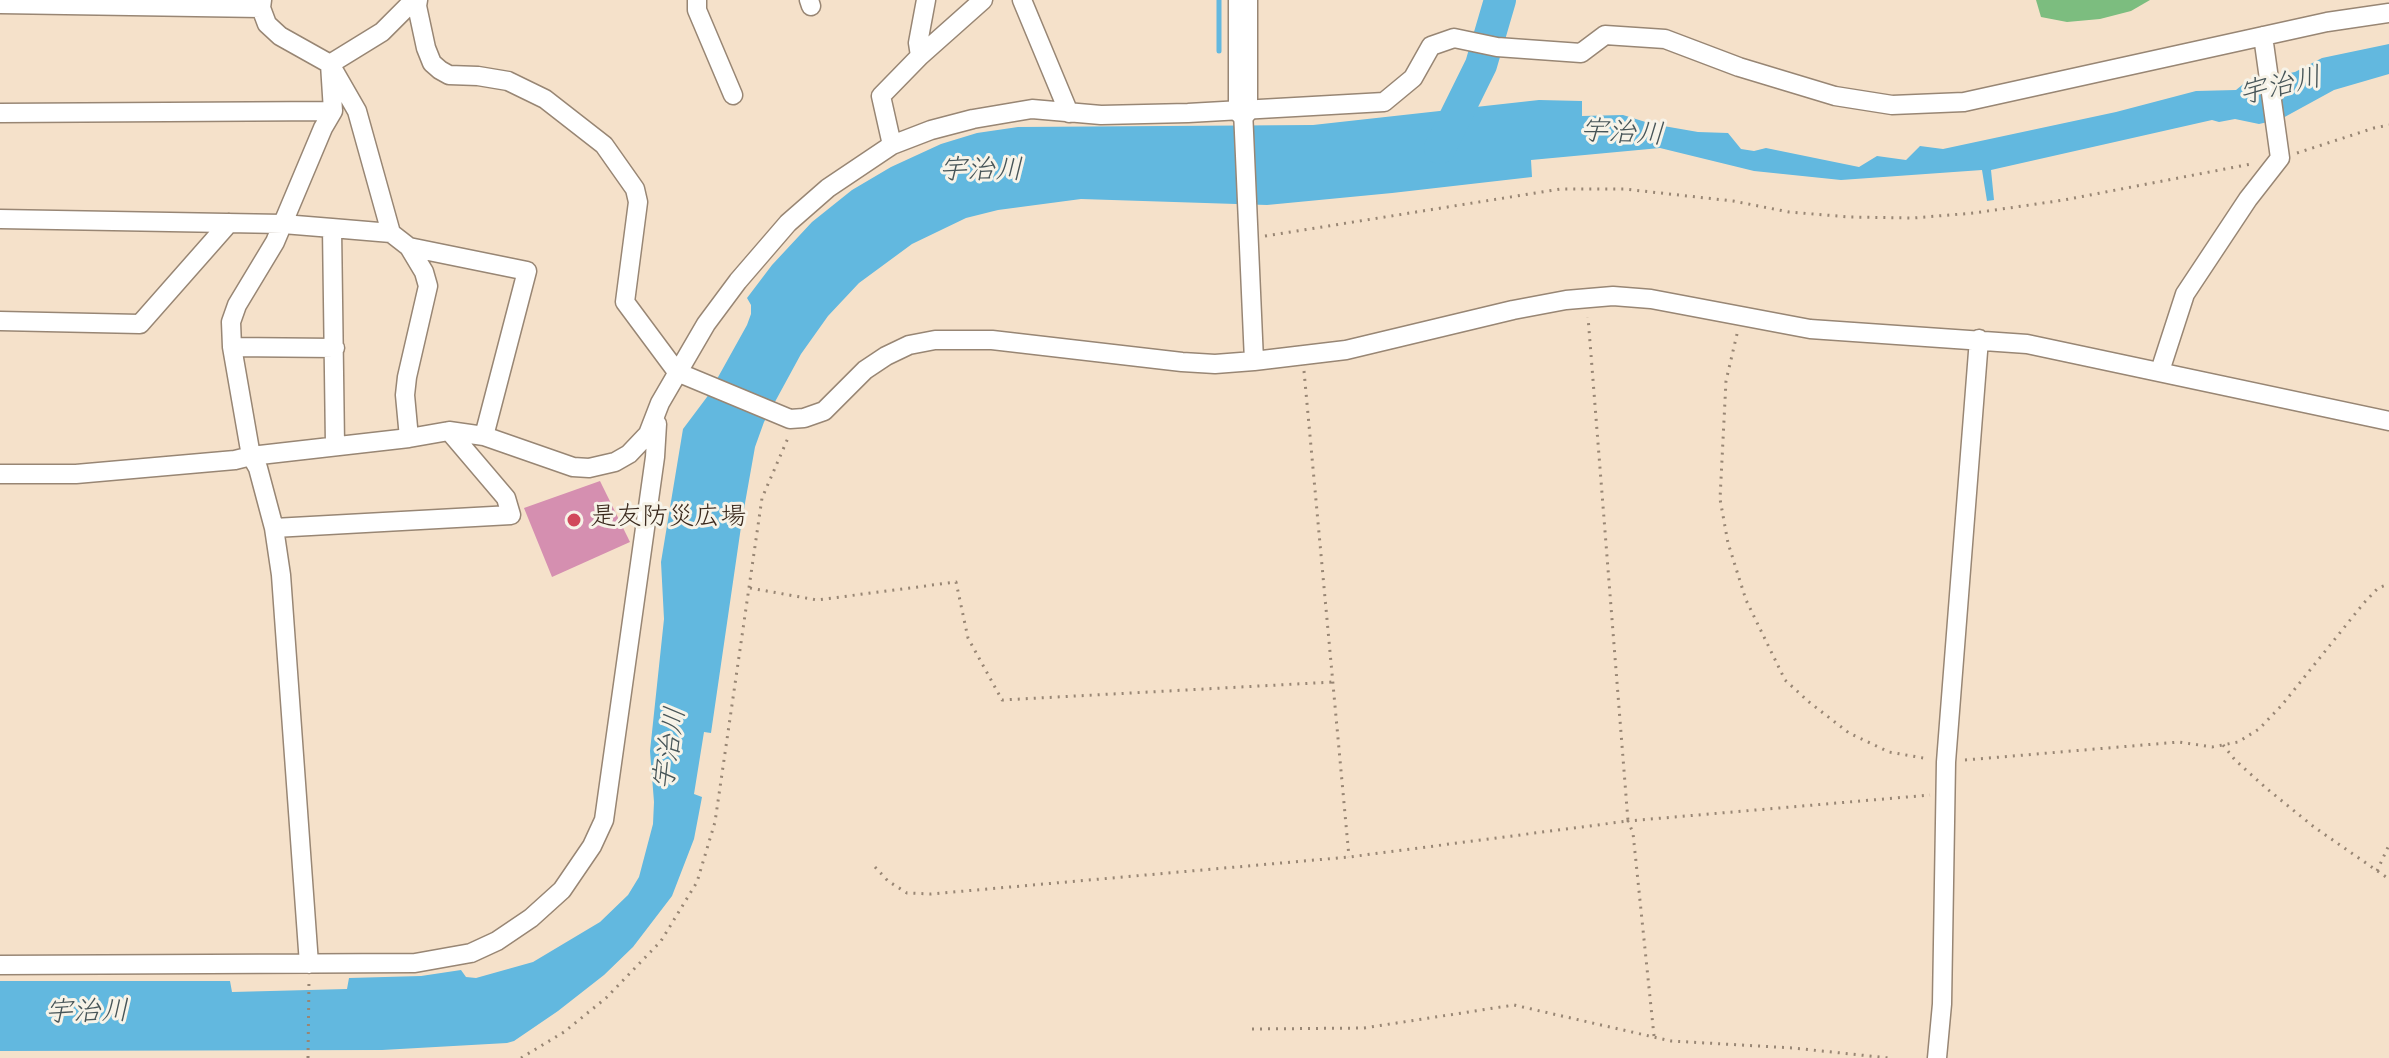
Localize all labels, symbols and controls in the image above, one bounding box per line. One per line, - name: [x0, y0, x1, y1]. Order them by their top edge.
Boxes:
- water label: 宇治川: [2236, 63, 2326, 115]
- water label: 宇治川: [1579, 117, 1665, 155]
- water label: 宇治川: [939, 156, 1023, 190]
- place label: 是友防災広場: [590, 504, 746, 536]
- marker: 是友防災広場: [565, 511, 583, 529]
- water label: 宇治川: [650, 705, 696, 793]
- water label: 宇治川: [45, 997, 129, 1033]

